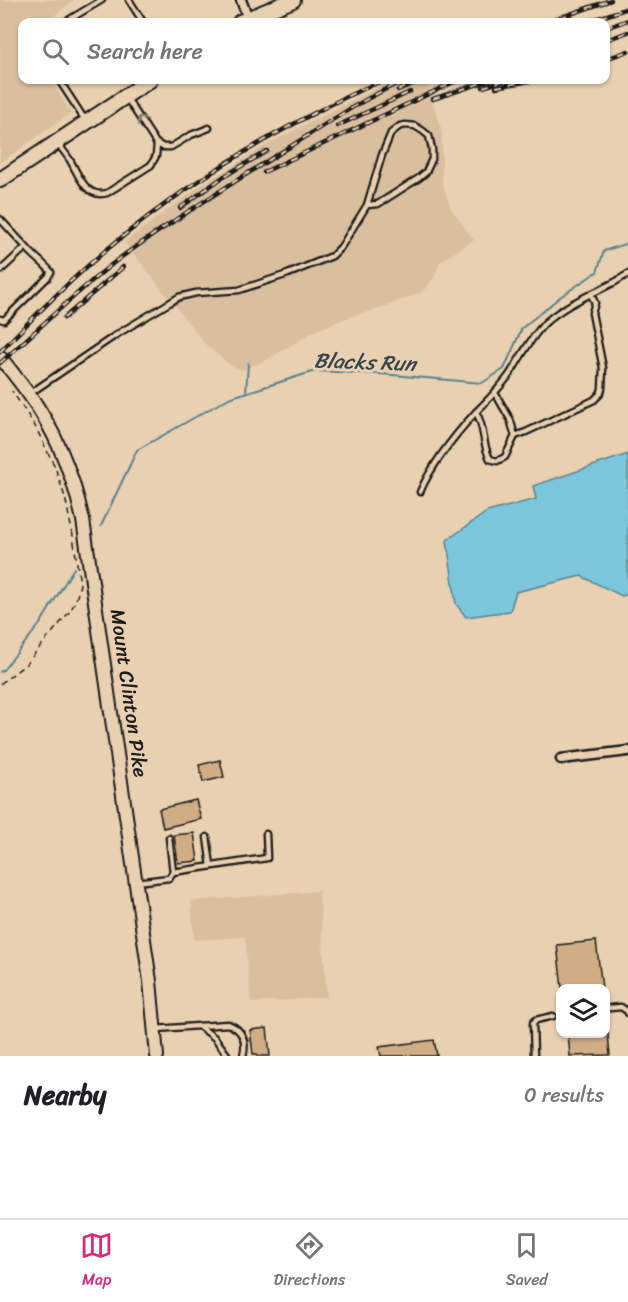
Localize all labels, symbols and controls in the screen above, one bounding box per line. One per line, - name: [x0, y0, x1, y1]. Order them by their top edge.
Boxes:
- search box: [18, 18, 610, 84]
- text: Search here: [87, 32, 203, 71]
- icon: search: [39, 35, 72, 68]
- one-way arrow: [137, 116, 149, 126]
- water label: Blacks Run: [313, 341, 419, 383]
- street label: Mount Clinton Pike: [100, 607, 158, 780]
- map controls: [556, 984, 610, 1038]
- button: layers: [556, 984, 610, 1038]
- text: Nearby: [24, 1072, 106, 1118]
- text: 0 results: [524, 1078, 604, 1113]
- tab: Map: [80, 1229, 113, 1294]
- tab: Directions: [274, 1229, 345, 1294]
- tab: Saved: [506, 1229, 548, 1294]

